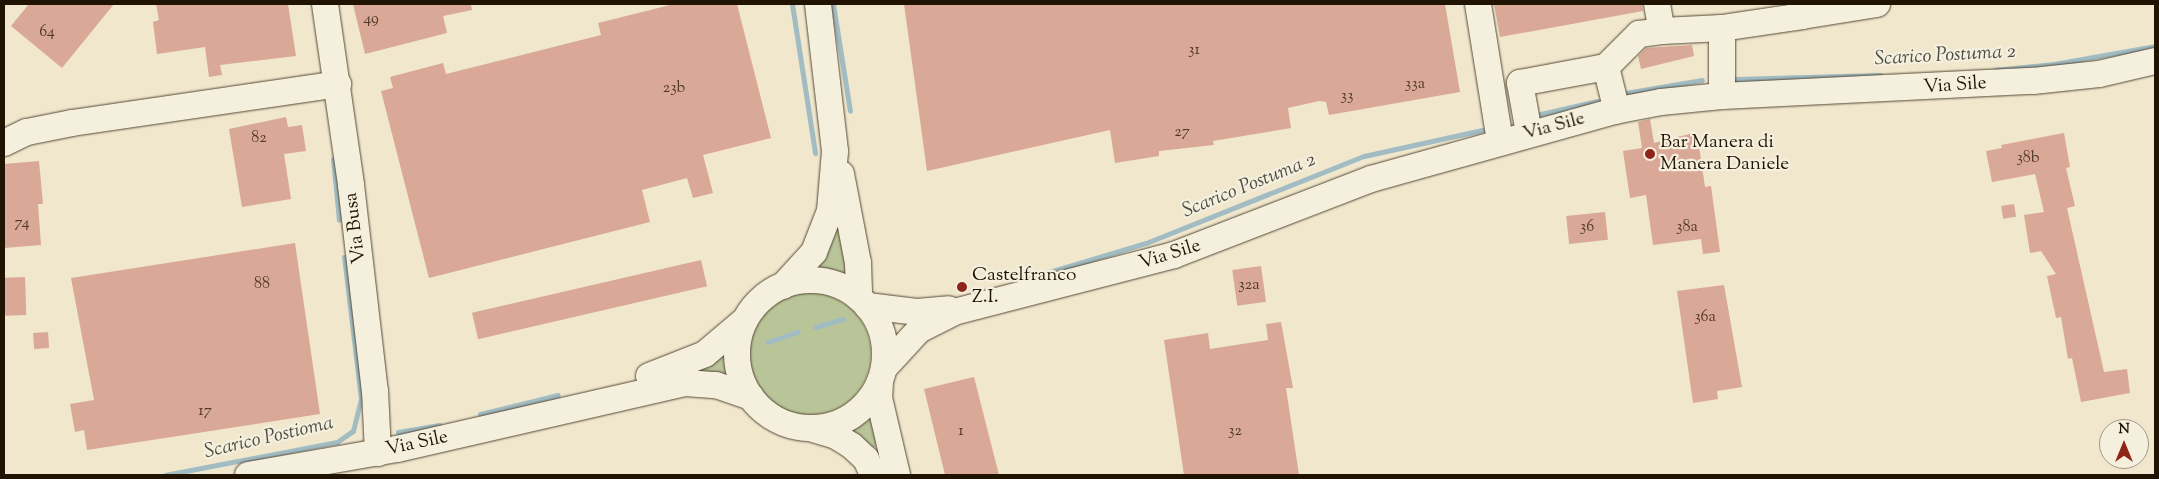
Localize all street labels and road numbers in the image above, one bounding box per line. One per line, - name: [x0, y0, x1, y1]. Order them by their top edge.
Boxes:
- street label: Via Sile: [1923, 72, 1987, 100]
- street label: Via Sile: [1521, 108, 1587, 146]
- street label: Via Busa: [340, 191, 372, 265]
- street label: Via Sile: [1136, 235, 1204, 275]
- street label: Via Sile: [384, 426, 450, 462]

